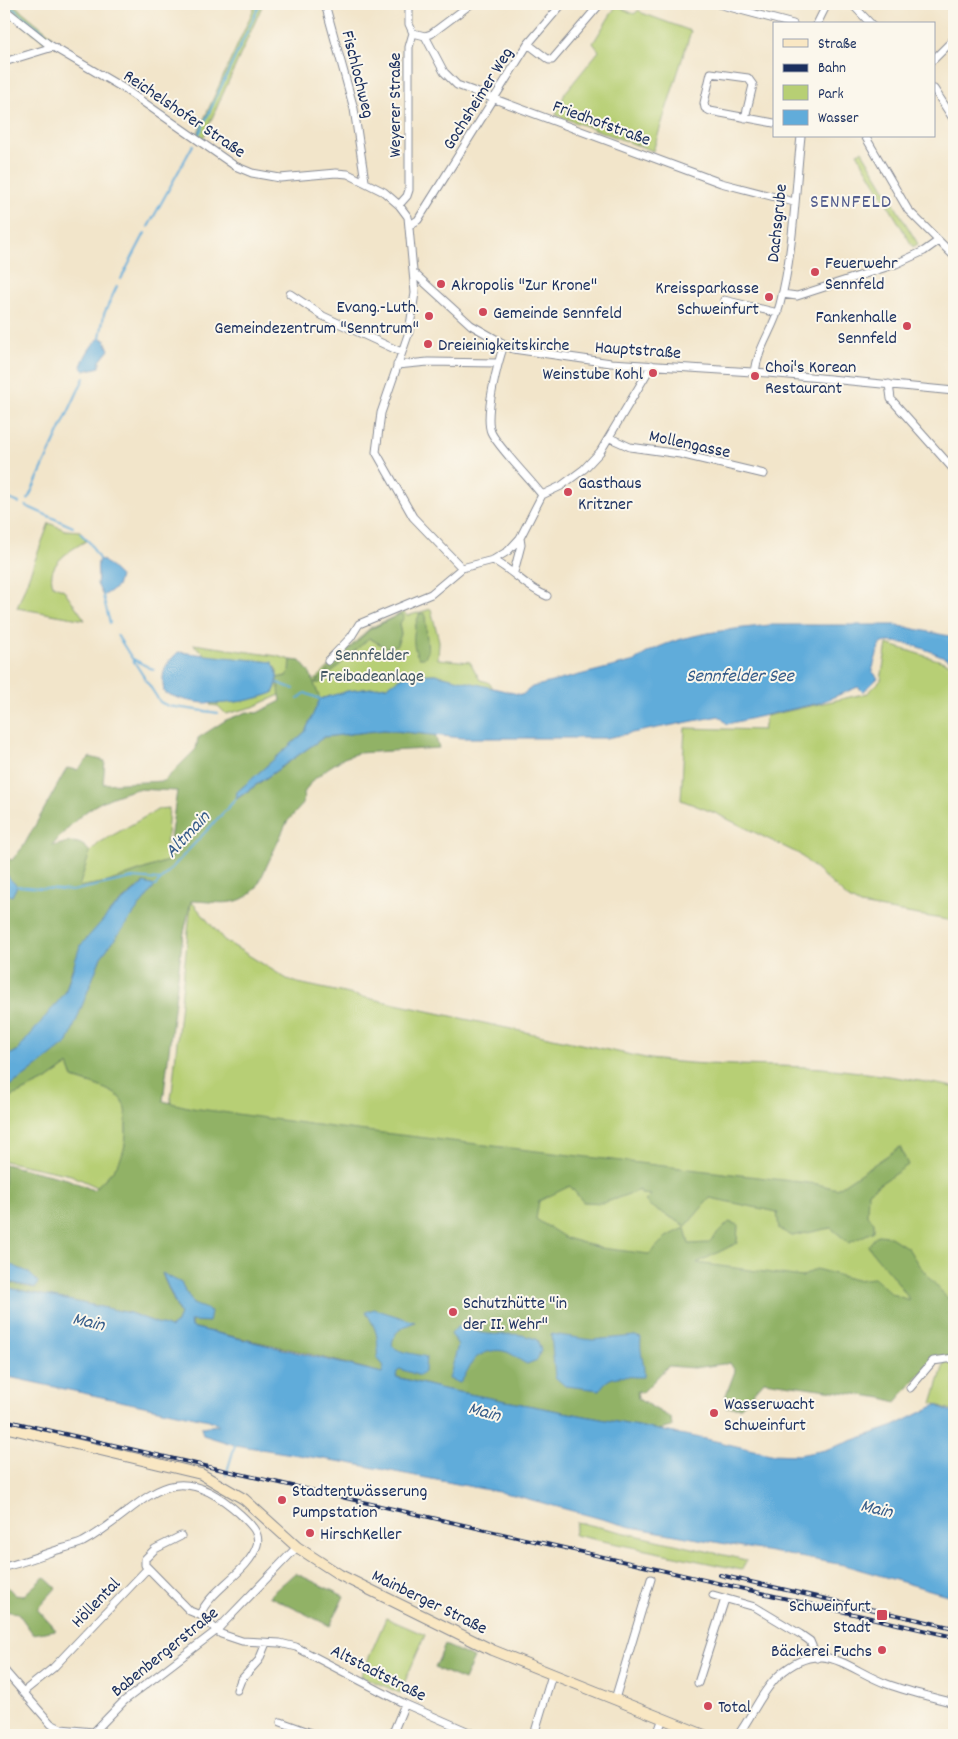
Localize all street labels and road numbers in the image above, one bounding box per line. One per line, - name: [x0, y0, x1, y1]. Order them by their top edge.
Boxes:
- street label: Fischlochweg: [334, 28, 380, 121]
- street label: Gochsheimer Weg: [438, 43, 521, 155]
- street label: Weyerer Straße: [384, 52, 409, 158]
- street label: Reichelshofer Straße: [117, 65, 250, 165]
- street label: Friedhofstraße: [549, 95, 654, 154]
- street label: Dachsgrube: [762, 183, 795, 264]
- street label: Hauptstraße: [594, 336, 682, 367]
- street label: Mollengasse: [646, 425, 733, 466]
- street label: Mainberger Straße: [367, 1564, 491, 1642]
- street label: Höllental: [66, 1572, 128, 1635]
- street label: Babenbergerstraße: [107, 1602, 225, 1704]
- street label: Altstadtstraße: [326, 1639, 430, 1709]

